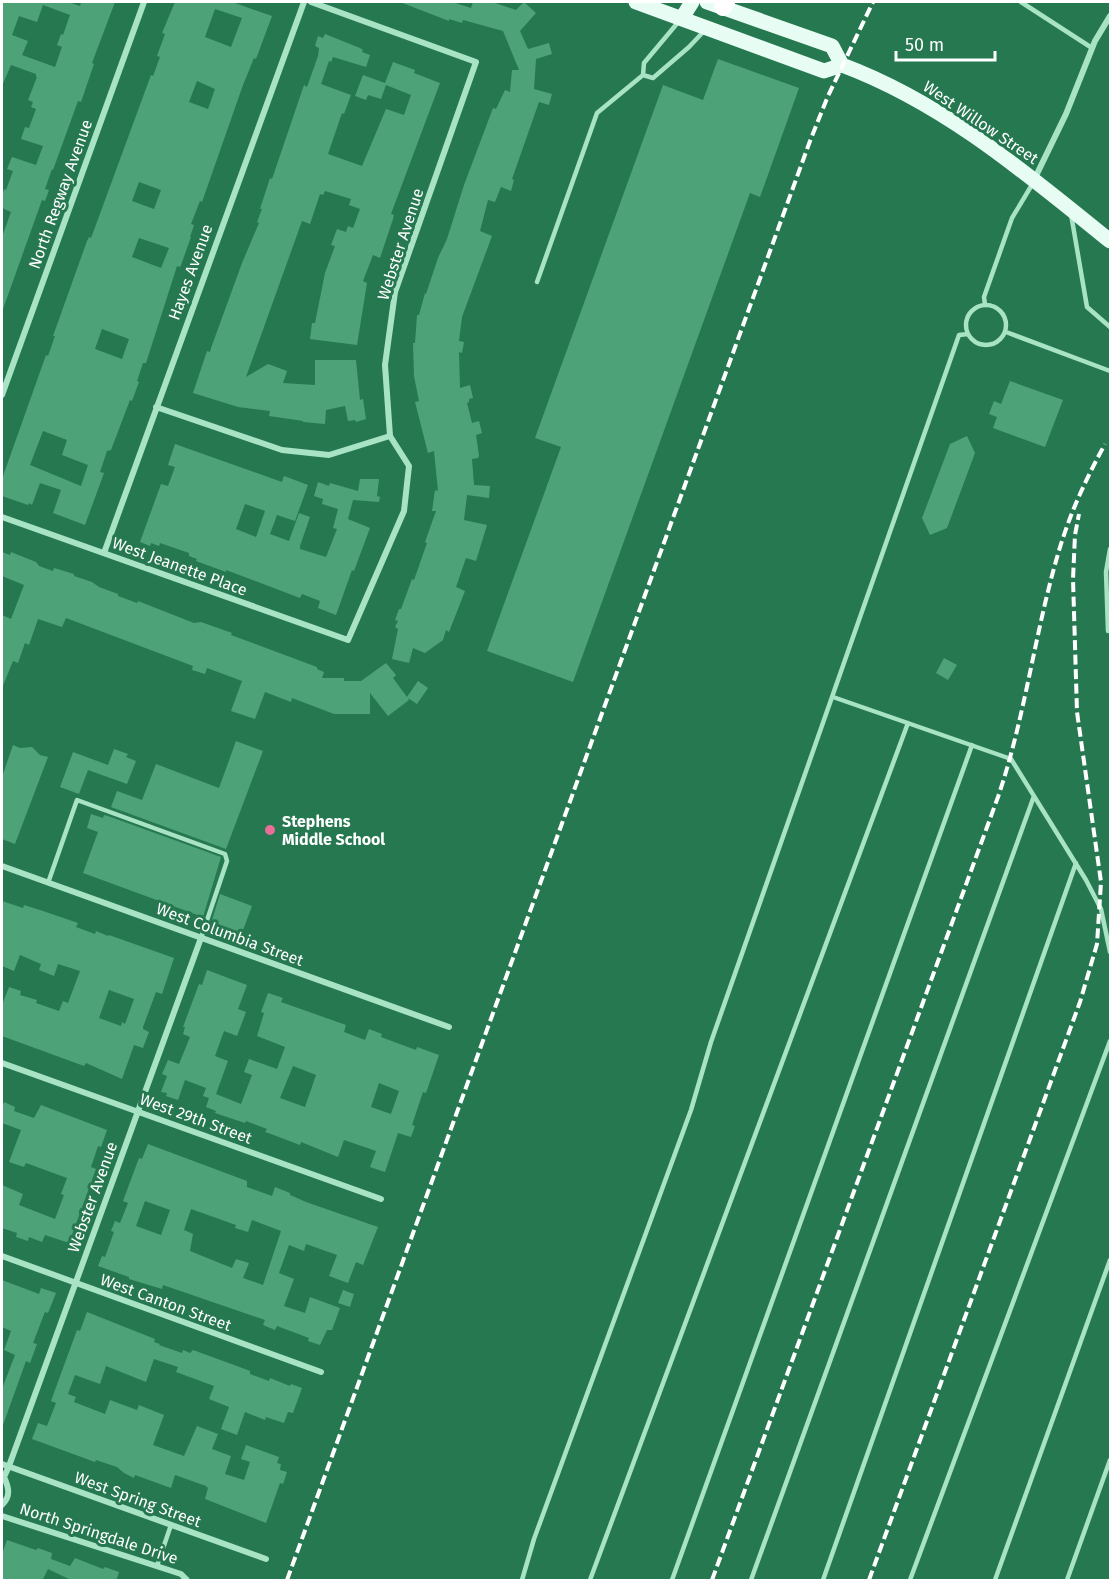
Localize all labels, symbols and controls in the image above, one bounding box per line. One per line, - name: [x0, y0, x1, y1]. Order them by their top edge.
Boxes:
- scale bar: [896, 24, 995, 62]
- text: 50 m: [905, 34, 944, 56]
- street label: West Willow Street: [920, 77, 1042, 168]
- street label: North Regway Avenue: [25, 117, 96, 271]
- street label: Webster Avenue: [373, 186, 428, 303]
- street label: Hayes Avenue: [164, 222, 217, 323]
- street label: West Jeanette Place: [110, 533, 250, 600]
- place label: Stephens Middle School: [282, 812, 385, 849]
- marker: Stephens Middle School: [263, 823, 277, 837]
- street label: West Columbia Street: [154, 899, 306, 970]
- street label: West 29th Street: [137, 1089, 255, 1148]
- street label: Webster Avenue: [64, 1139, 121, 1255]
- street label: West Canton Street: [98, 1270, 234, 1335]
- street label: West Spring Street: [72, 1468, 204, 1531]
- street label: North Springdale Drive: [17, 1499, 180, 1568]

